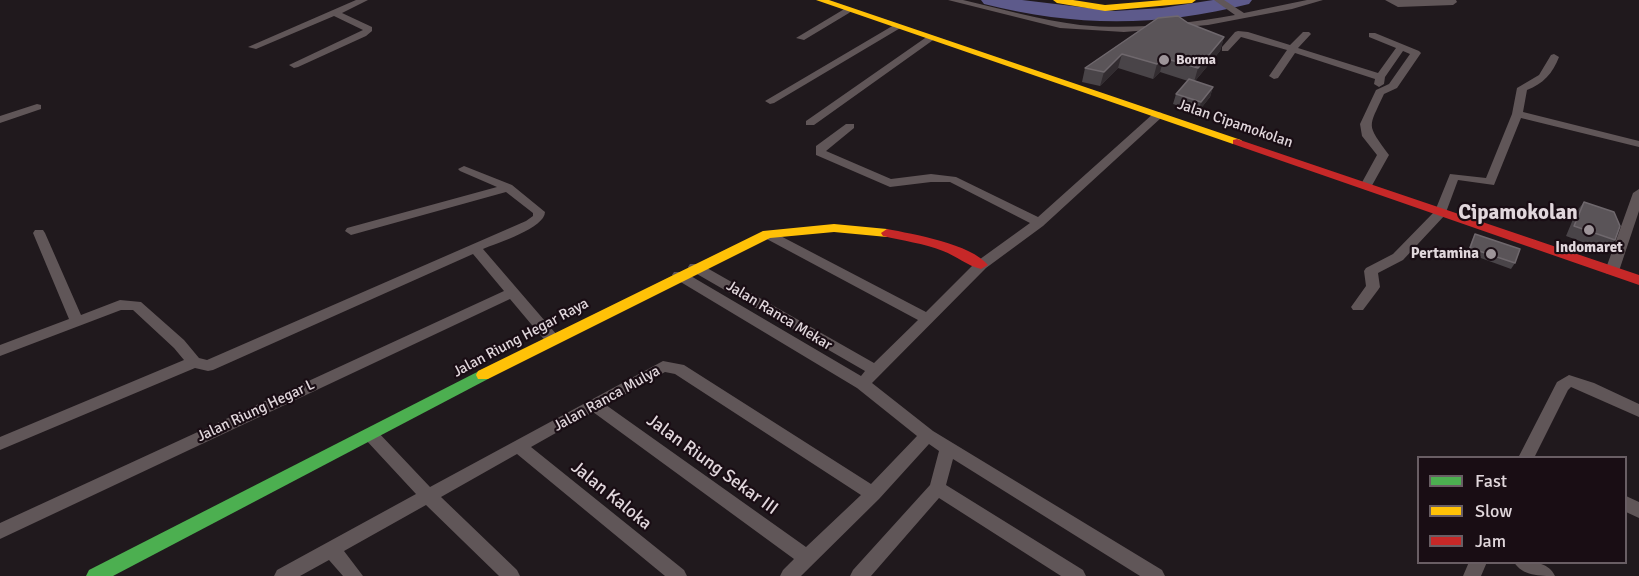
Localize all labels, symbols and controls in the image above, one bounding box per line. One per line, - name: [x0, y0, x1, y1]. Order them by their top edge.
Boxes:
- place label: Borma: [1176, 52, 1216, 68]
- marker: Borma: [1157, 53, 1171, 67]
- street label: Jalan Cipamokolan: [1175, 96, 1295, 152]
- district label: Cipamokolan: [1458, 200, 1578, 226]
- marker: Indomaret: [1582, 223, 1596, 237]
- place label: Indomaret: [1555, 239, 1623, 257]
- place label: Pertamina: [1411, 245, 1479, 263]
- marker: Pertamina: [1484, 247, 1498, 261]
- street label: Jalan Ranca Mekar: [723, 277, 835, 355]
- street label: Jalan Riung Hegar Raya: [450, 295, 592, 381]
- street label: Jalan Ranca Mulya: [551, 362, 663, 436]
- street label: Jalan Riung Hegar L: [194, 376, 318, 446]
- street label: Jalan Riung Sekar III: [642, 410, 782, 520]
- legend: [1417, 456, 1627, 564]
- street label: Jalan Kaloka: [566, 457, 656, 535]
- text: Fast: [1475, 470, 1507, 492]
- text: Slow: [1475, 500, 1512, 522]
- text: Jam: [1475, 530, 1506, 552]

